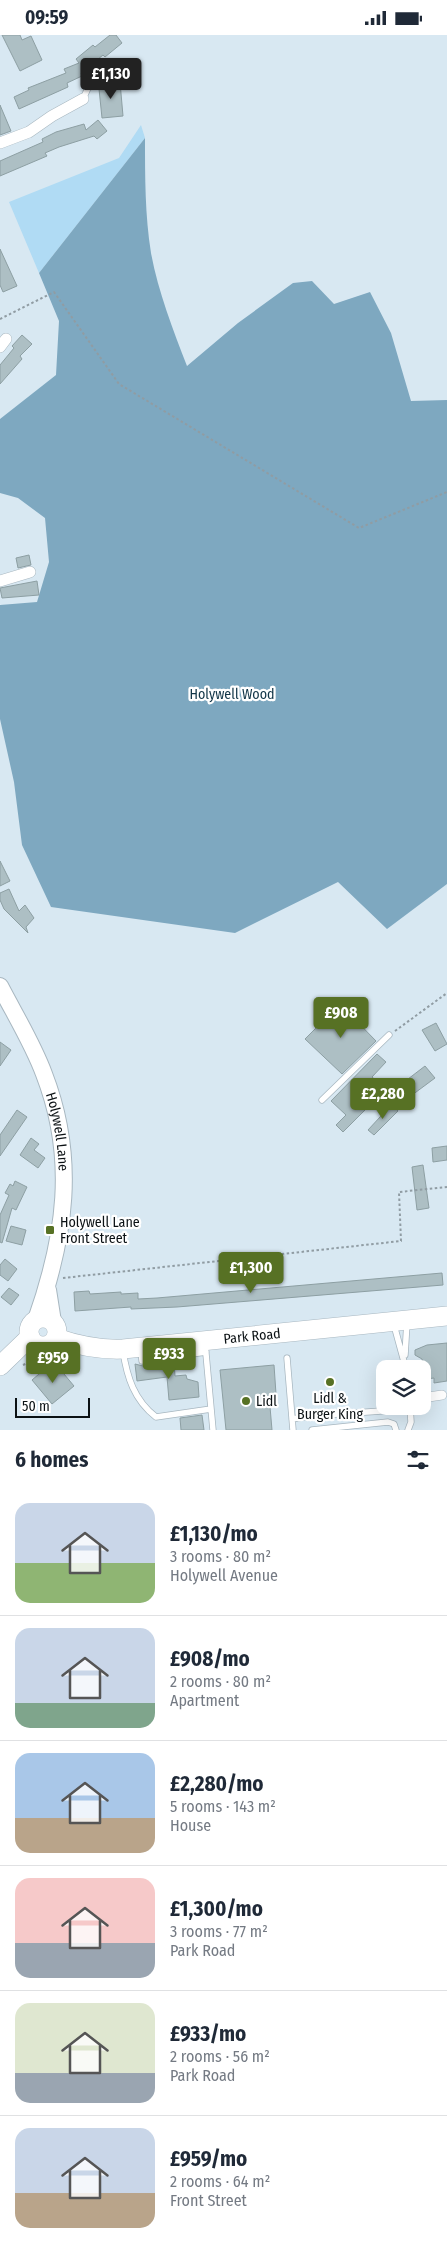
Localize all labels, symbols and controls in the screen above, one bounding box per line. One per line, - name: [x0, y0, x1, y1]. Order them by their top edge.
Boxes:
- text: 09:59: [25, 6, 68, 29]
- pin: £1,130: [70, 57, 152, 100]
- text: £1,130: [91, 64, 131, 83]
- park label: Holywell Wood: [190, 686, 275, 703]
- pin: £908: [311, 997, 371, 1039]
- text: £908: [325, 1003, 358, 1022]
- pin: £2,280: [342, 1077, 424, 1120]
- text: £2,280: [361, 1084, 405, 1103]
- street label: Holywell Lane: [42, 1090, 72, 1171]
- place label: Holywell Lane Front Street: [60, 1214, 140, 1247]
- marker: Holywell Lane Front Street: [44, 1224, 56, 1236]
- pin: £1,300: [210, 1251, 292, 1294]
- text: £1,300: [230, 1258, 272, 1277]
- street label: Park Road: [223, 1325, 281, 1348]
- pin: £933: [139, 1337, 199, 1380]
- pin: £959: [23, 1341, 83, 1384]
- text: £933: [154, 1344, 184, 1363]
- text: £959: [37, 1348, 69, 1367]
- map controls: [376, 1360, 431, 1415]
- button: layers: [376, 1360, 431, 1415]
- marker: Lidl & Burger King: [324, 1376, 336, 1388]
- place label: Lidl & Burger King: [297, 1390, 363, 1423]
- place label: Lidl: [256, 1393, 277, 1410]
- scale bar: [15, 1395, 90, 1418]
- marker: Lidl: [240, 1395, 252, 1407]
- text: 50 m: [22, 1398, 50, 1415]
- icon: filters: [404, 1446, 432, 1474]
- text: 6 homes: [15, 1447, 88, 1473]
- text: £1,130/mo: [170, 1521, 258, 1547]
- icon: home: [55, 1523, 115, 1583]
- text: 3 rooms · 80 m²: [170, 1547, 271, 1566]
- text: Holywell Avenue: [170, 1566, 278, 1585]
- text: £908/mo: [170, 1646, 250, 1672]
- icon: home: [55, 1648, 115, 1708]
- text: 2 rooms · 80 m²: [170, 1672, 271, 1691]
- text: Apartment: [170, 1691, 239, 1710]
- text: £2,280/mo: [170, 1771, 264, 1797]
- icon: home: [55, 1773, 115, 1833]
- text: 5 rooms · 143 m²: [170, 1797, 276, 1816]
- text: House: [170, 1816, 211, 1835]
- text: £1,300/mo: [170, 1896, 263, 1922]
- icon: home: [55, 1898, 115, 1958]
- text: 3 rooms · 77 m²: [170, 1922, 268, 1941]
- text: Park Road: [170, 1941, 235, 1960]
- text: £933/mo: [170, 2021, 246, 2047]
- icon: home: [55, 2023, 115, 2083]
- text: 2 rooms · 56 m²: [170, 2047, 270, 2066]
- text: Park Road: [170, 2066, 235, 2085]
- text: £959/mo: [170, 2146, 247, 2172]
- icon: home: [55, 2148, 115, 2208]
- text: 2 rooms · 64 m²: [170, 2172, 270, 2191]
- text: Front Street: [170, 2191, 247, 2210]

